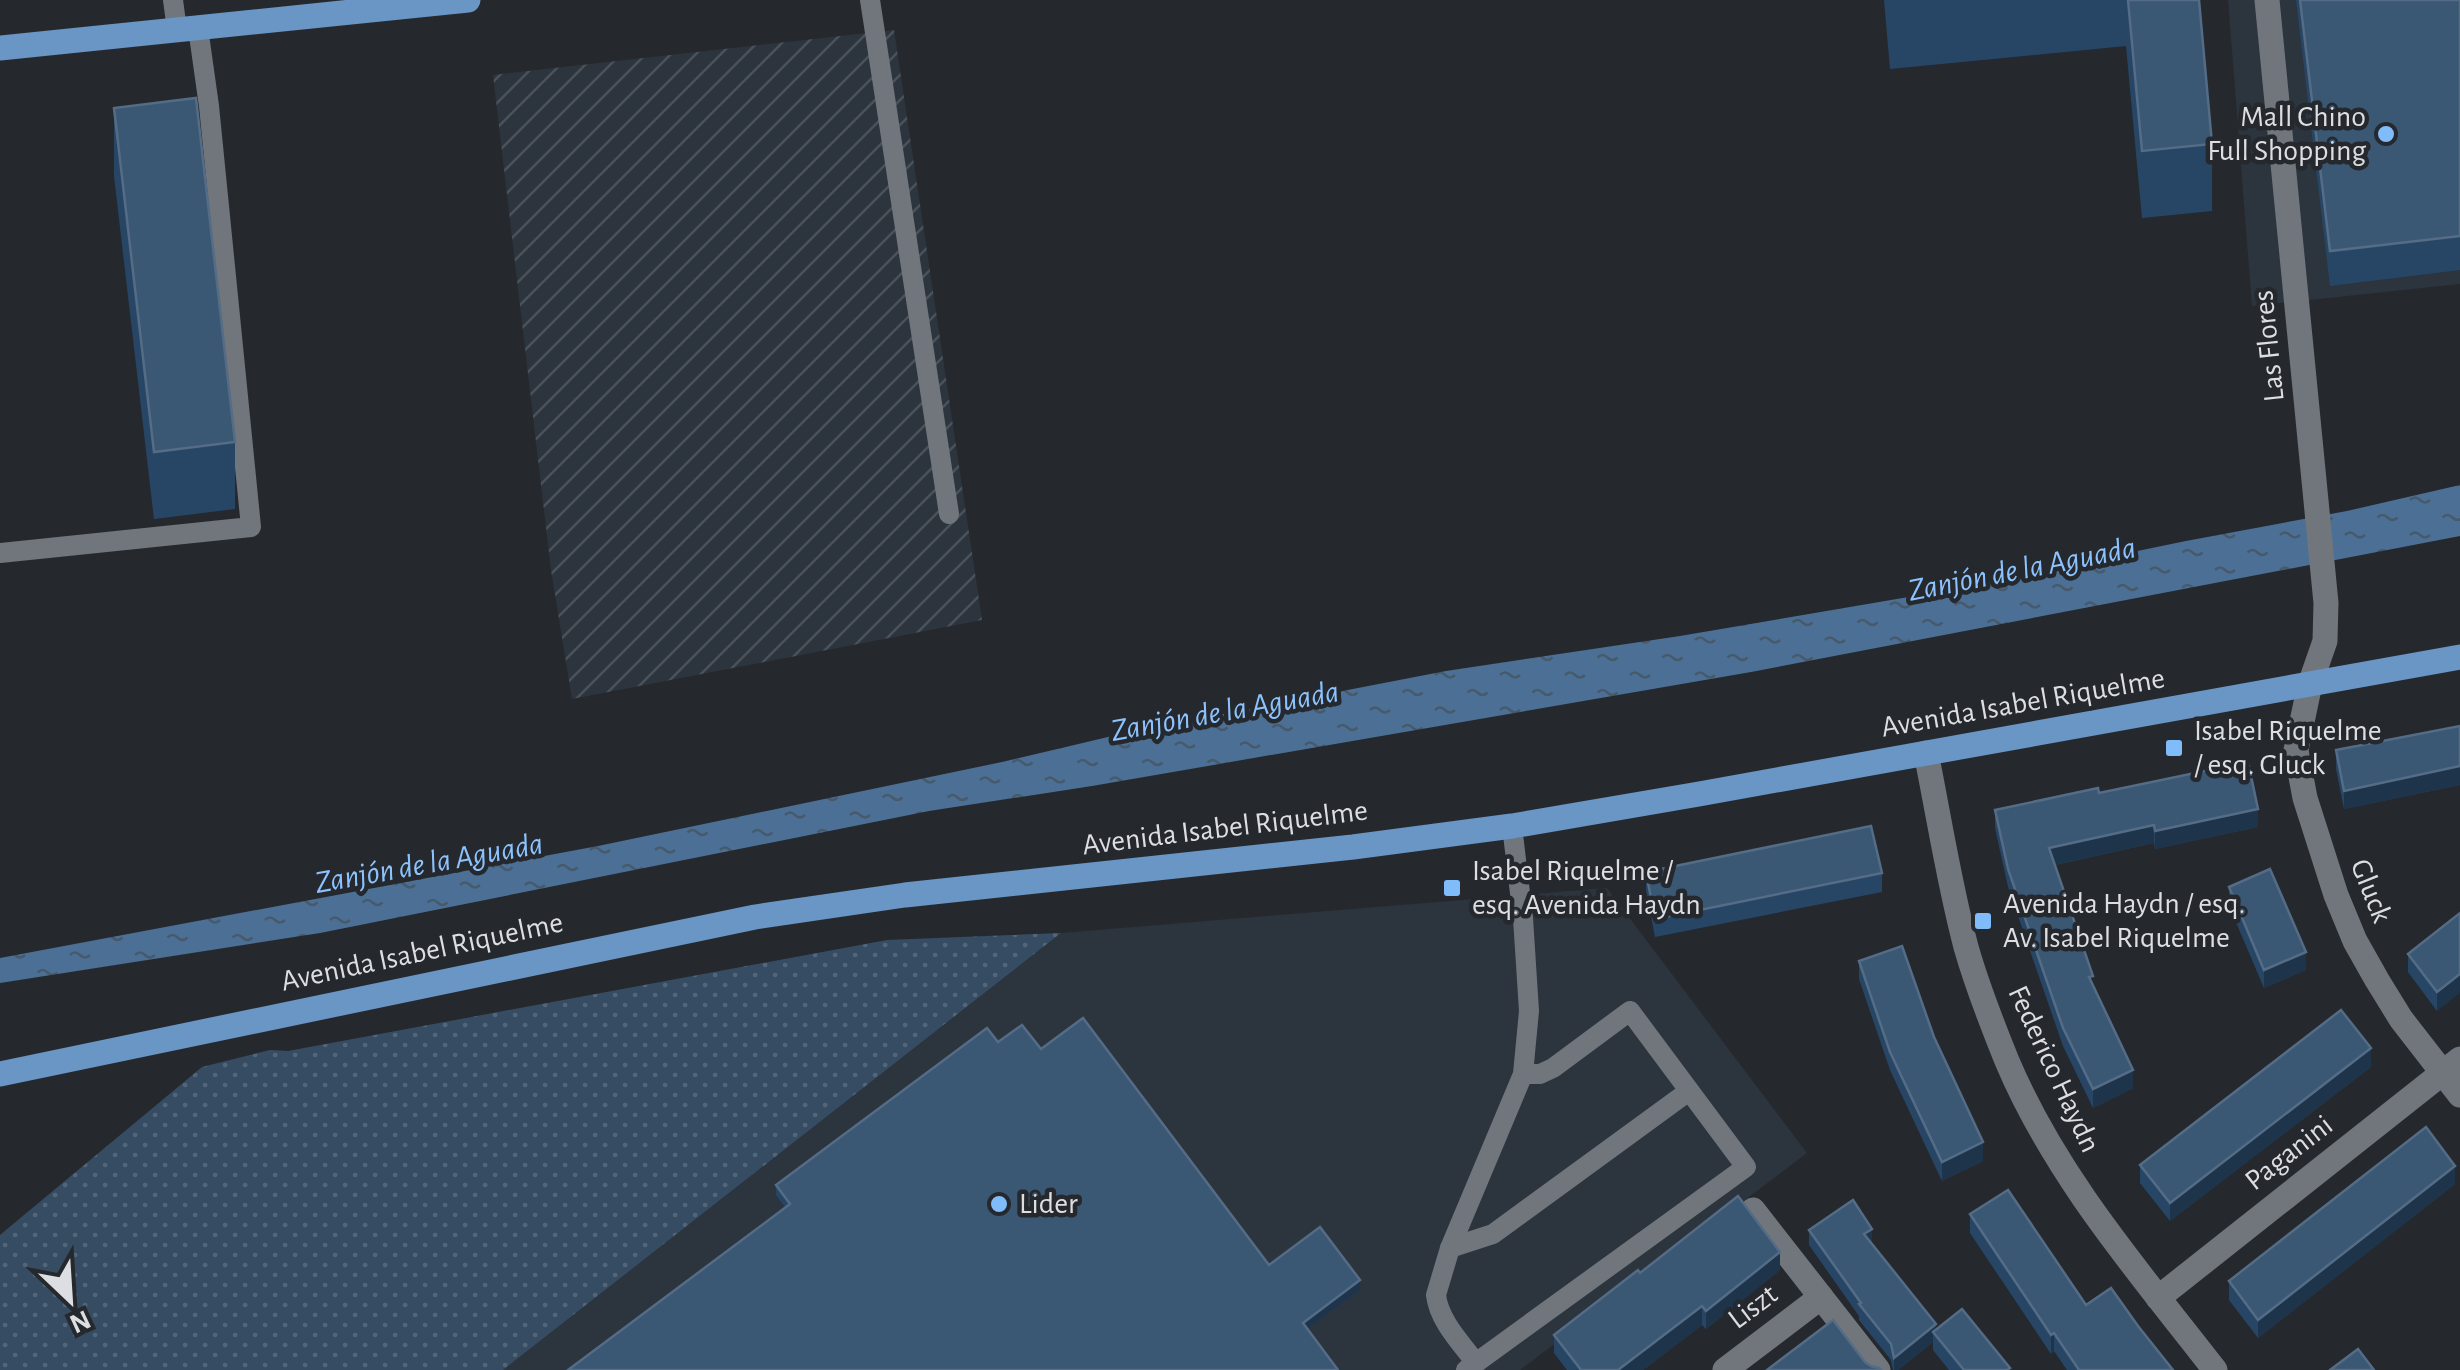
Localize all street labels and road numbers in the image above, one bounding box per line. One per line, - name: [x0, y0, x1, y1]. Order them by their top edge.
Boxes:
- street label: Las Flores: [2248, 289, 2290, 403]
- street label: Avenida Isabel Riquelme: [1879, 663, 2167, 743]
- street label: Avenida Isabel Riquelme: [1080, 796, 1370, 860]
- street label: Gluck: [2345, 855, 2397, 927]
- street label: Avenida Isabel Riquelme: [278, 907, 566, 997]
- street label: Federico Haydn: [2002, 981, 2106, 1157]
- street label: Paganini: [2240, 1110, 2338, 1196]
- street label: Liszt: [1723, 1279, 1783, 1335]

